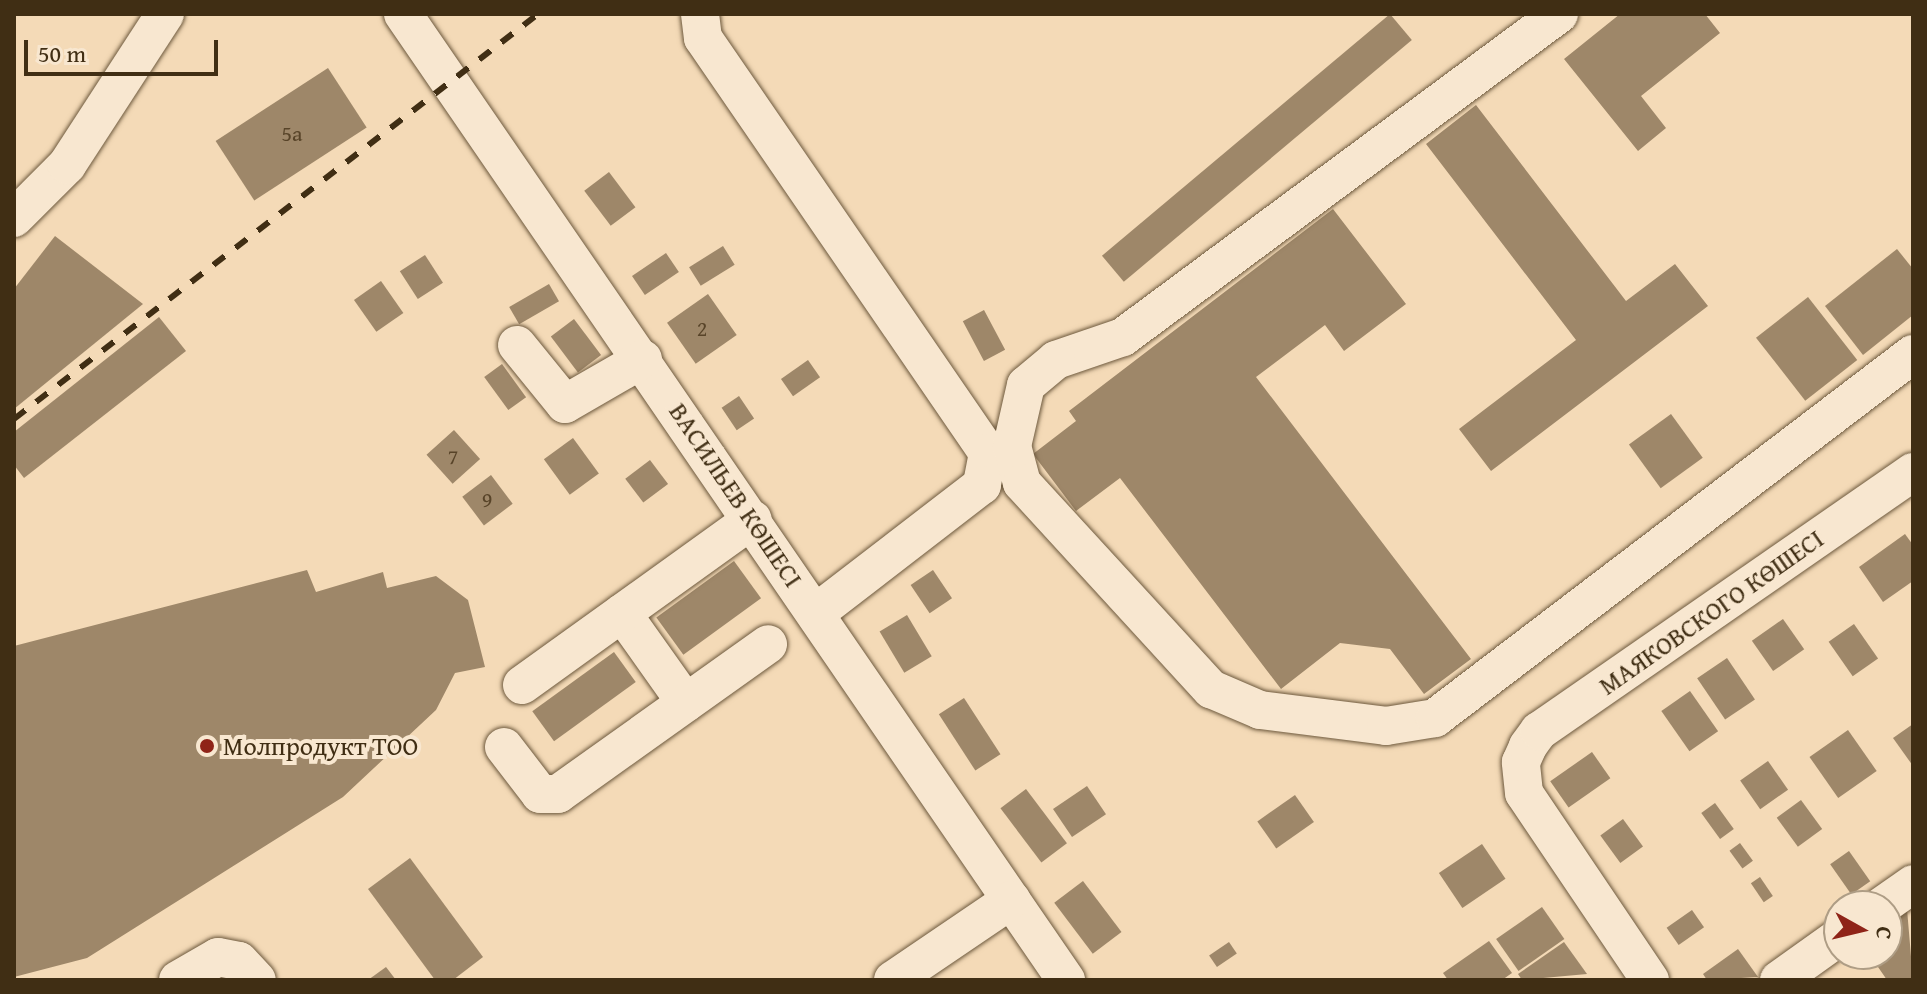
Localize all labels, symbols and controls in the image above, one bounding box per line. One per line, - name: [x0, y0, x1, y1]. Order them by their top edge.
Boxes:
- scale bar: [28, 24, 222, 74]
- text: 50 m: [38, 36, 86, 71]
- house number: 5а: [281, 121, 303, 147]
- house number: 2: [697, 316, 707, 342]
- street label: ВАСИЛЬЕВ КӨШЕСІ: [663, 397, 809, 593]
- house number: 7: [448, 444, 458, 470]
- house number: 9: [482, 487, 492, 513]
- street label: МАЯКОВСКОГО КӨШЕСІ: [1593, 523, 1829, 701]
- place label: Молпродукт ТОО: [223, 730, 418, 762]
- marker: Молпродукт ТОО: [198, 737, 216, 755]
- north arrow: [1823, 890, 1903, 970]
- text: С: [1868, 925, 1901, 941]

